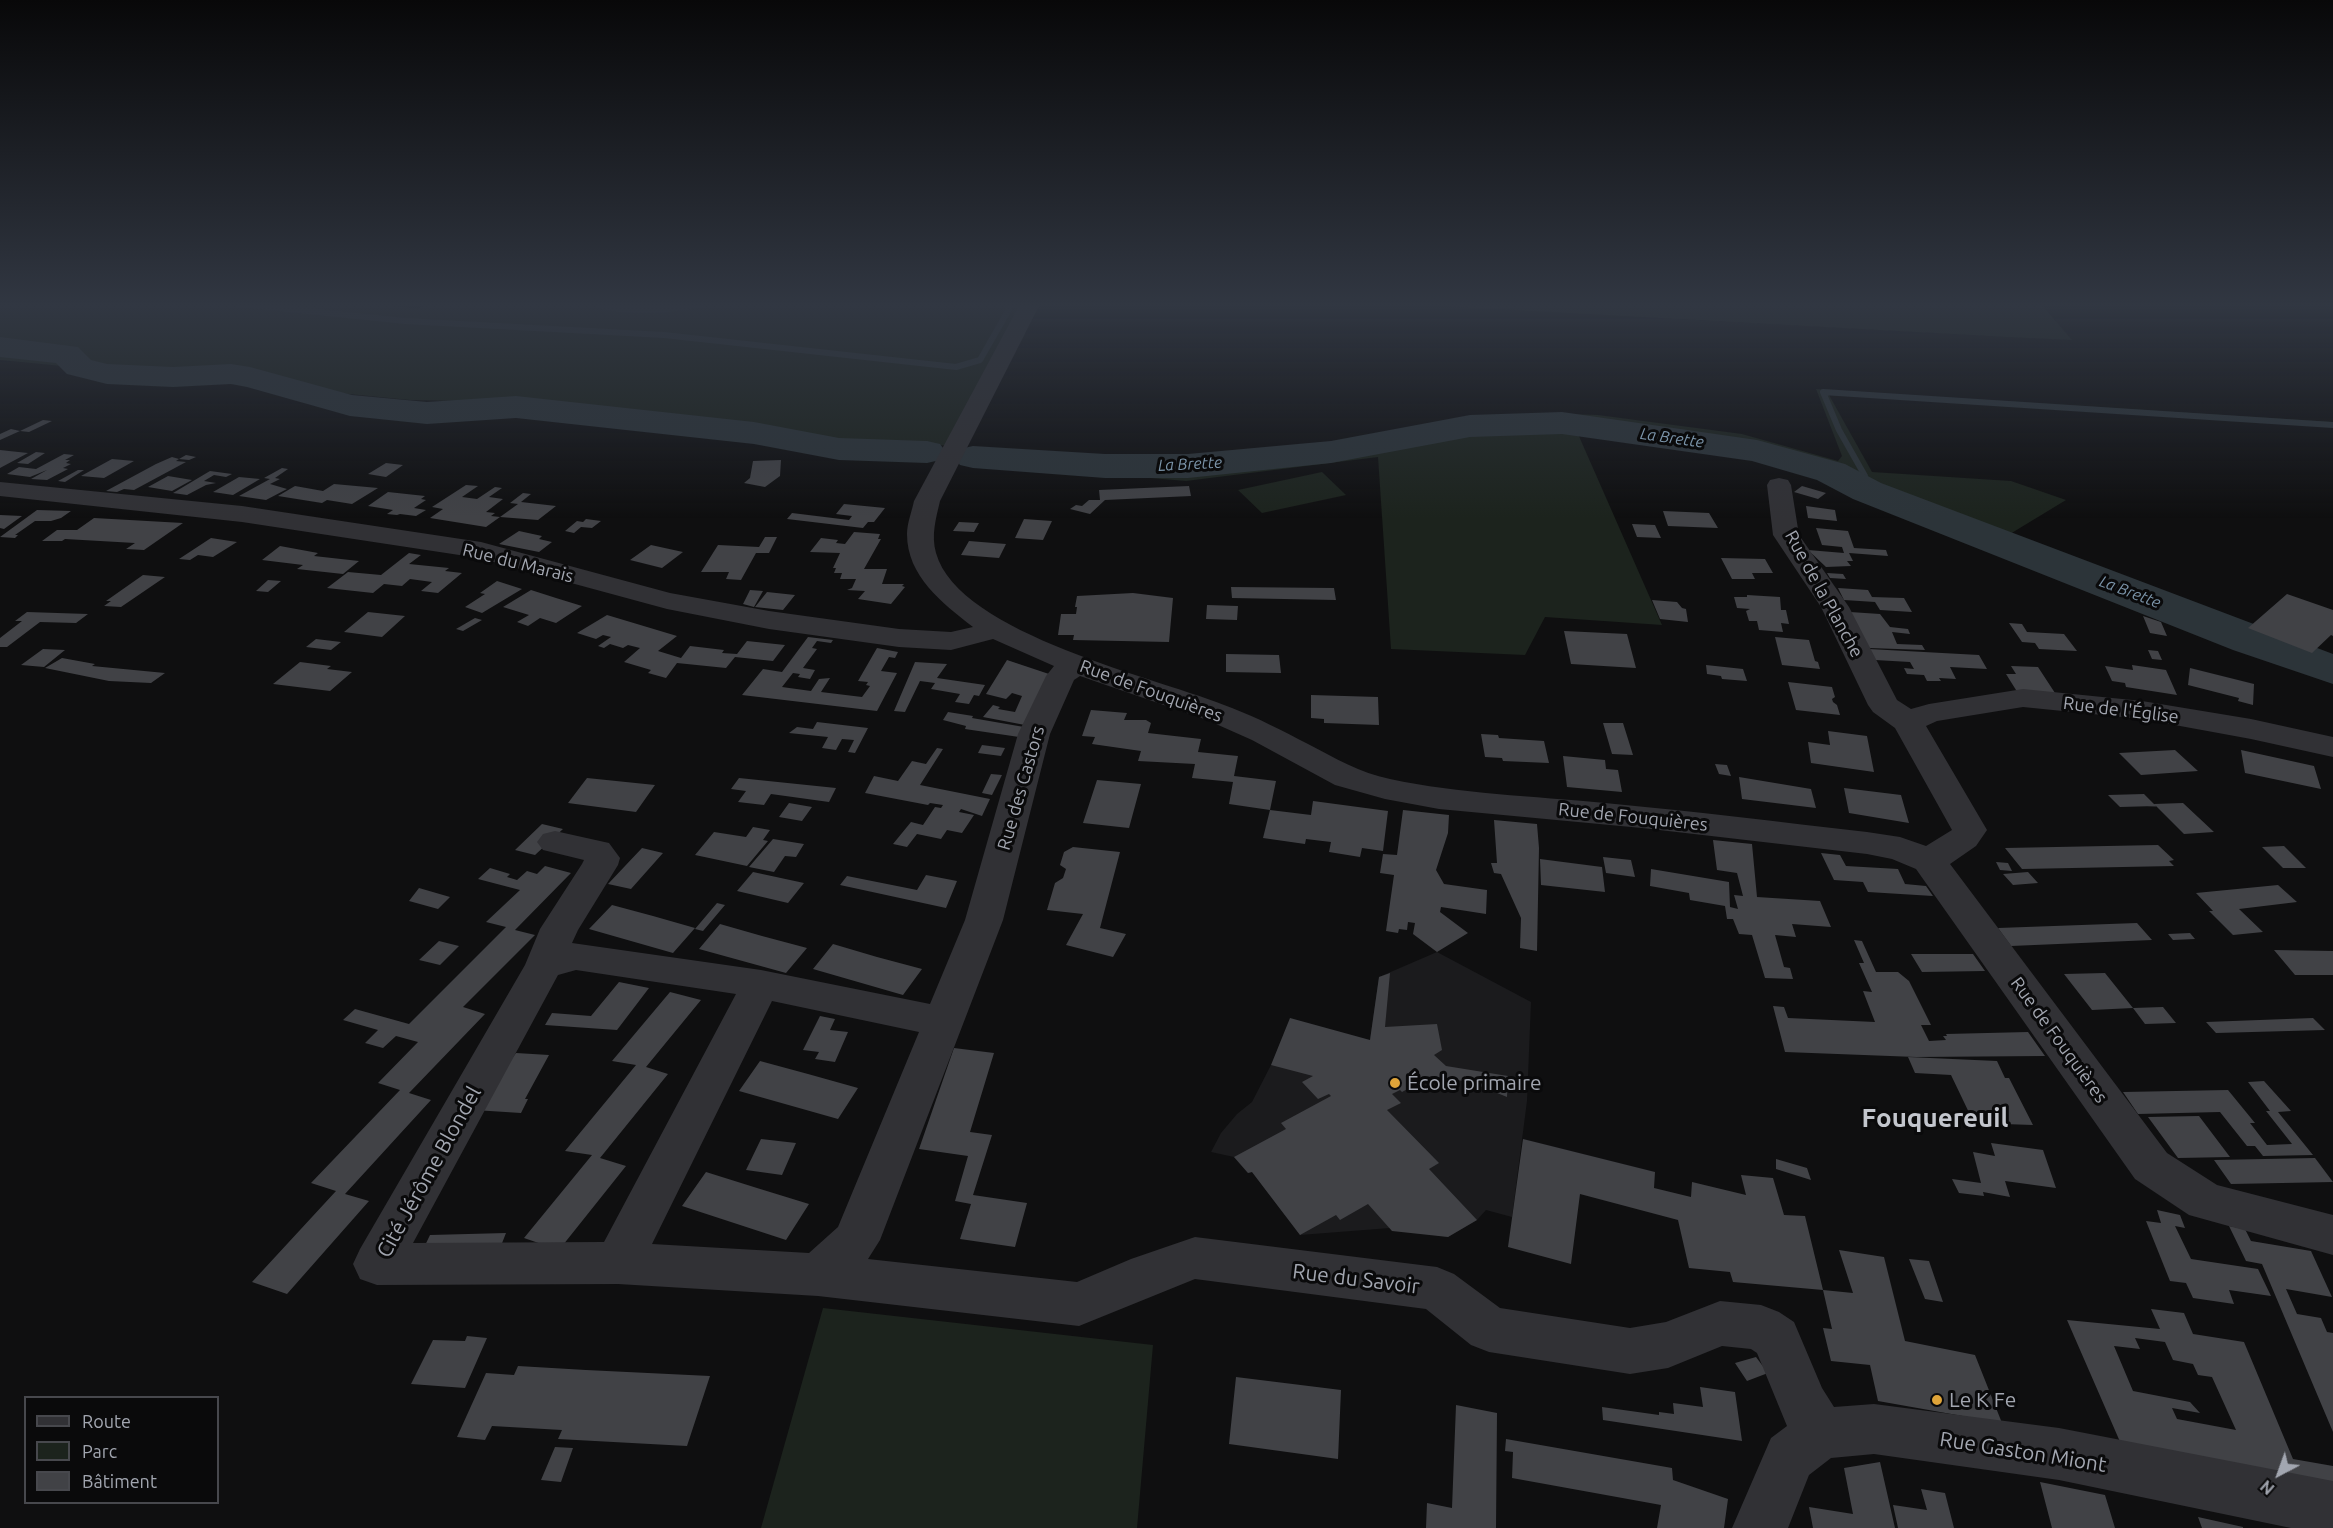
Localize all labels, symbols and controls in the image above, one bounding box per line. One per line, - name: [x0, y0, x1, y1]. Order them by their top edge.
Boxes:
- water label: La Brette: [1639, 424, 1705, 452]
- water label: La Brette: [1157, 453, 1223, 475]
- street label: Rue de la Planche: [1780, 527, 1868, 661]
- street label: Rue du Marais: [460, 539, 576, 587]
- water label: La Brette: [2097, 572, 2163, 612]
- street label: Rue de Fouquières: [1077, 655, 1225, 727]
- street label: Rue de l'Église: [2062, 692, 2180, 728]
- street label: Rue des Castors: [993, 723, 1049, 853]
- street label: Rue de Fouquières: [1557, 798, 1709, 836]
- street label: Rue de Fouquières: [2006, 973, 2112, 1107]
- place label: École primaire: [1407, 1070, 1542, 1096]
- marker: École primaire: [1388, 1076, 1402, 1090]
- street label: Cité Jérôme Blondel: [371, 1082, 487, 1262]
- district label: Fouquereuil: [1862, 1102, 2008, 1134]
- street label: Rue du Savoir: [1291, 1259, 1421, 1299]
- place label: Le K Fe: [1949, 1387, 2016, 1413]
- marker: Le K Fe: [1930, 1393, 1944, 1407]
- legend: [24, 1396, 219, 1504]
- text: Route: [82, 1411, 131, 1431]
- street label: Rue Gaston Miont: [1938, 1426, 2108, 1478]
- text: Parc: [82, 1441, 117, 1461]
- north arrow: [2249, 1444, 2309, 1504]
- text: Bâtiment: [82, 1471, 157, 1491]
- text: N: [2257, 1477, 2278, 1498]

